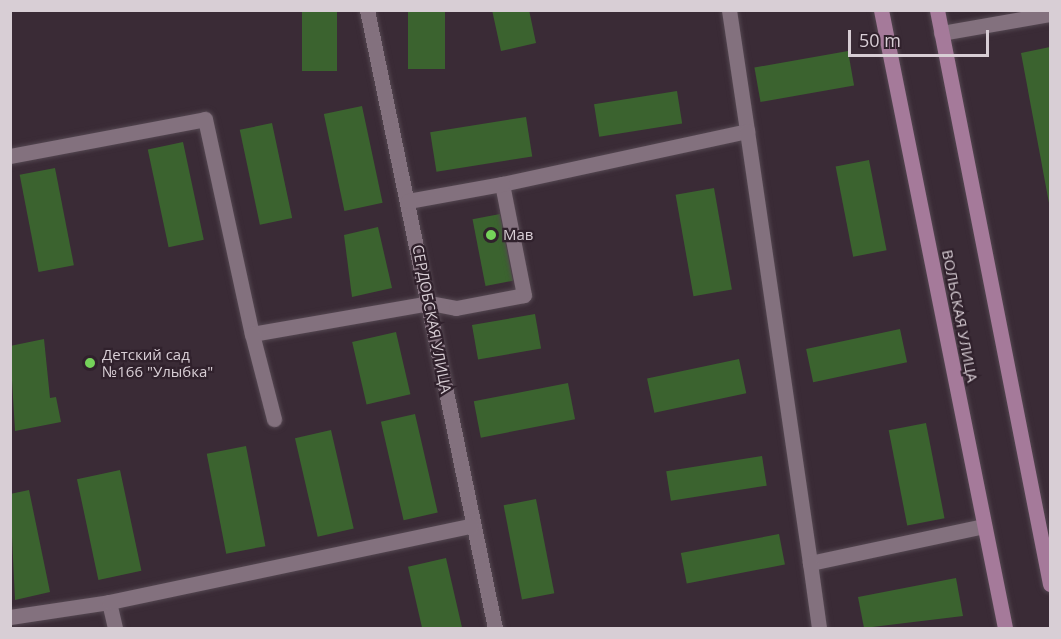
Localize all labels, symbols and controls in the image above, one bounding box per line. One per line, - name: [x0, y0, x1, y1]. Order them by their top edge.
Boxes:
- scale bar: [851, 18, 992, 56]
- text: 50 m: [859, 28, 901, 52]
- place label: Мав: [503, 226, 533, 244]
- marker: Мав: [484, 228, 498, 242]
- street label: СЕРДОБСКАЯ УЛИЦА: [409, 243, 455, 395]
- street label: ВОЛЬСКАЯ УЛИЦА: [938, 248, 982, 384]
- place label: Детский сад №166 "Улыбка": [102, 345, 213, 380]
- marker: Детский сад №166 "Улыбка": [83, 356, 97, 370]

